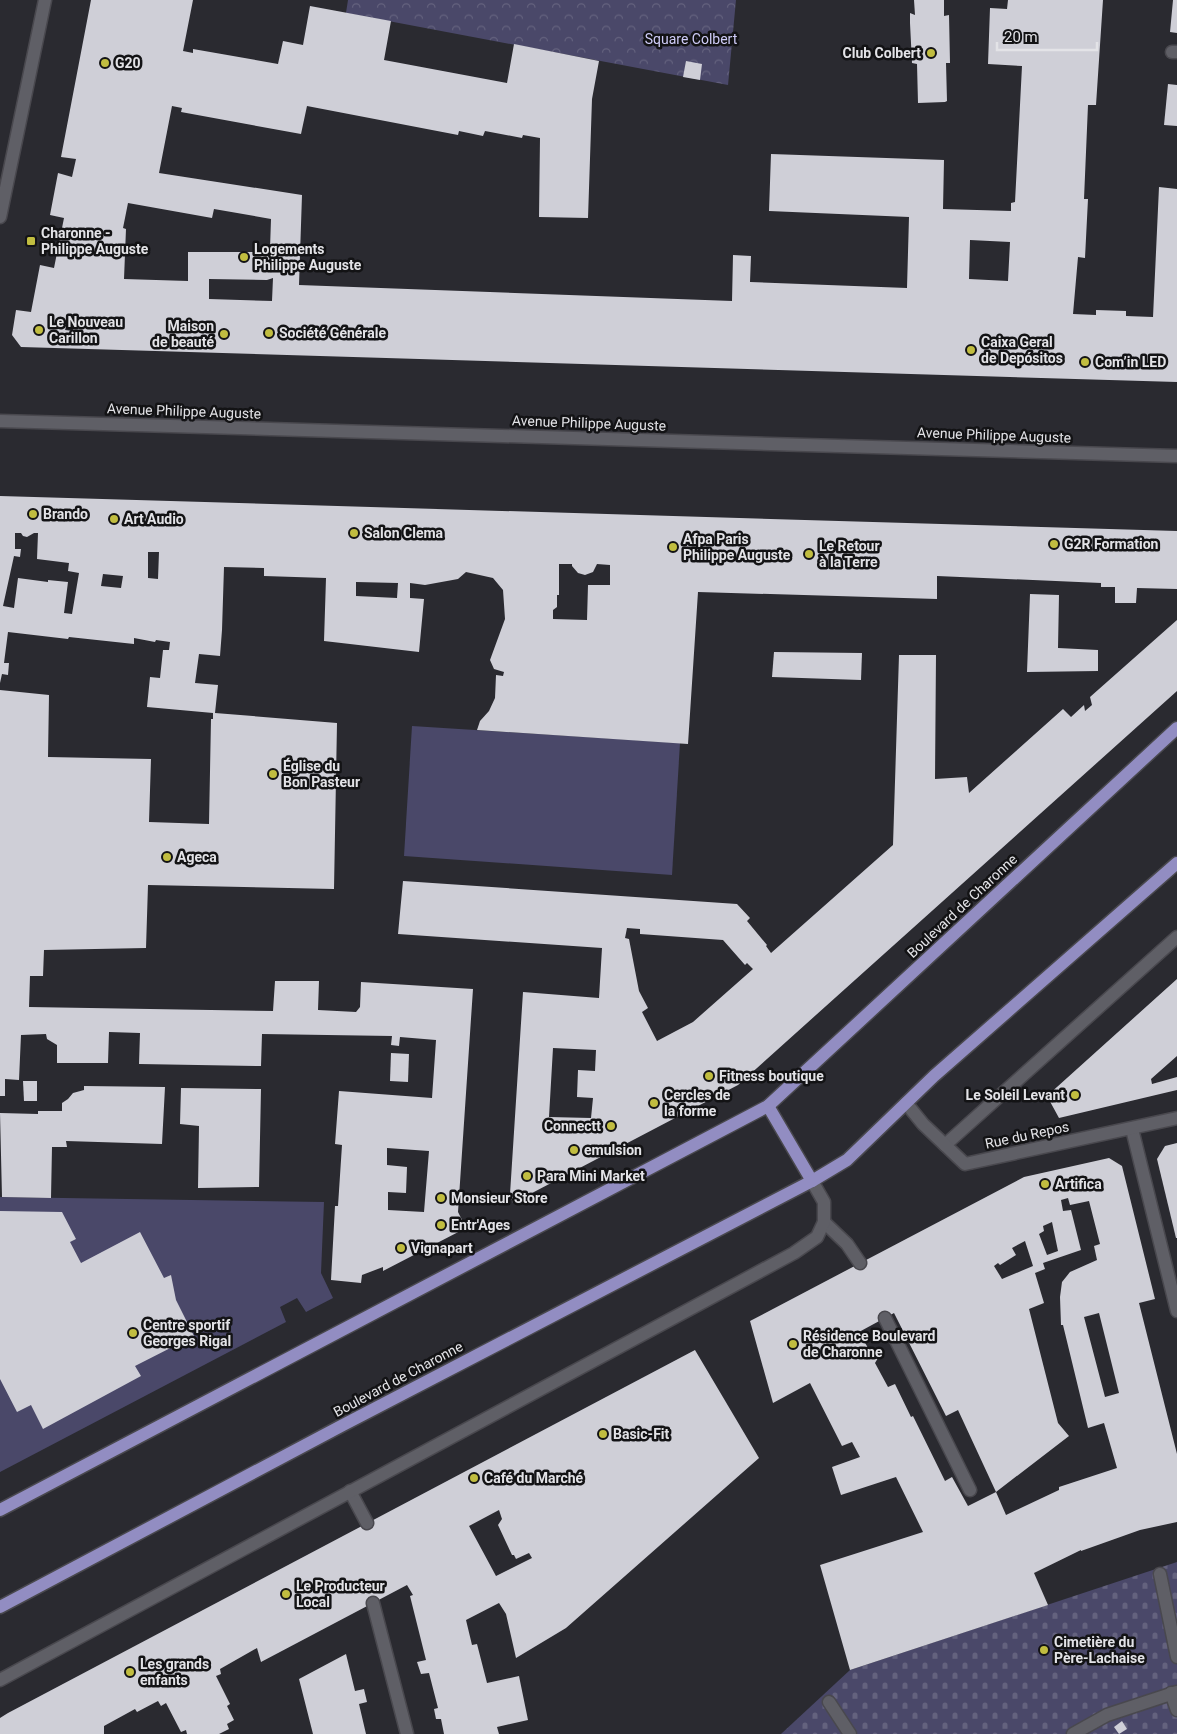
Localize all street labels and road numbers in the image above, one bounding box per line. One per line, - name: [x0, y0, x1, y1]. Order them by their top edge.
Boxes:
- street label: Avenue Philippe Auguste: [107, 400, 261, 422]
- street label: Avenue Philippe Auguste: [512, 412, 666, 434]
- street label: Avenue Philippe Auguste: [917, 424, 1071, 446]
- street label: Boulevard de Charonne: [904, 851, 1020, 961]
- street label: Rue du Repos: [984, 1118, 1070, 1152]
- street label: Boulevard de Charonne: [331, 1338, 465, 1420]

